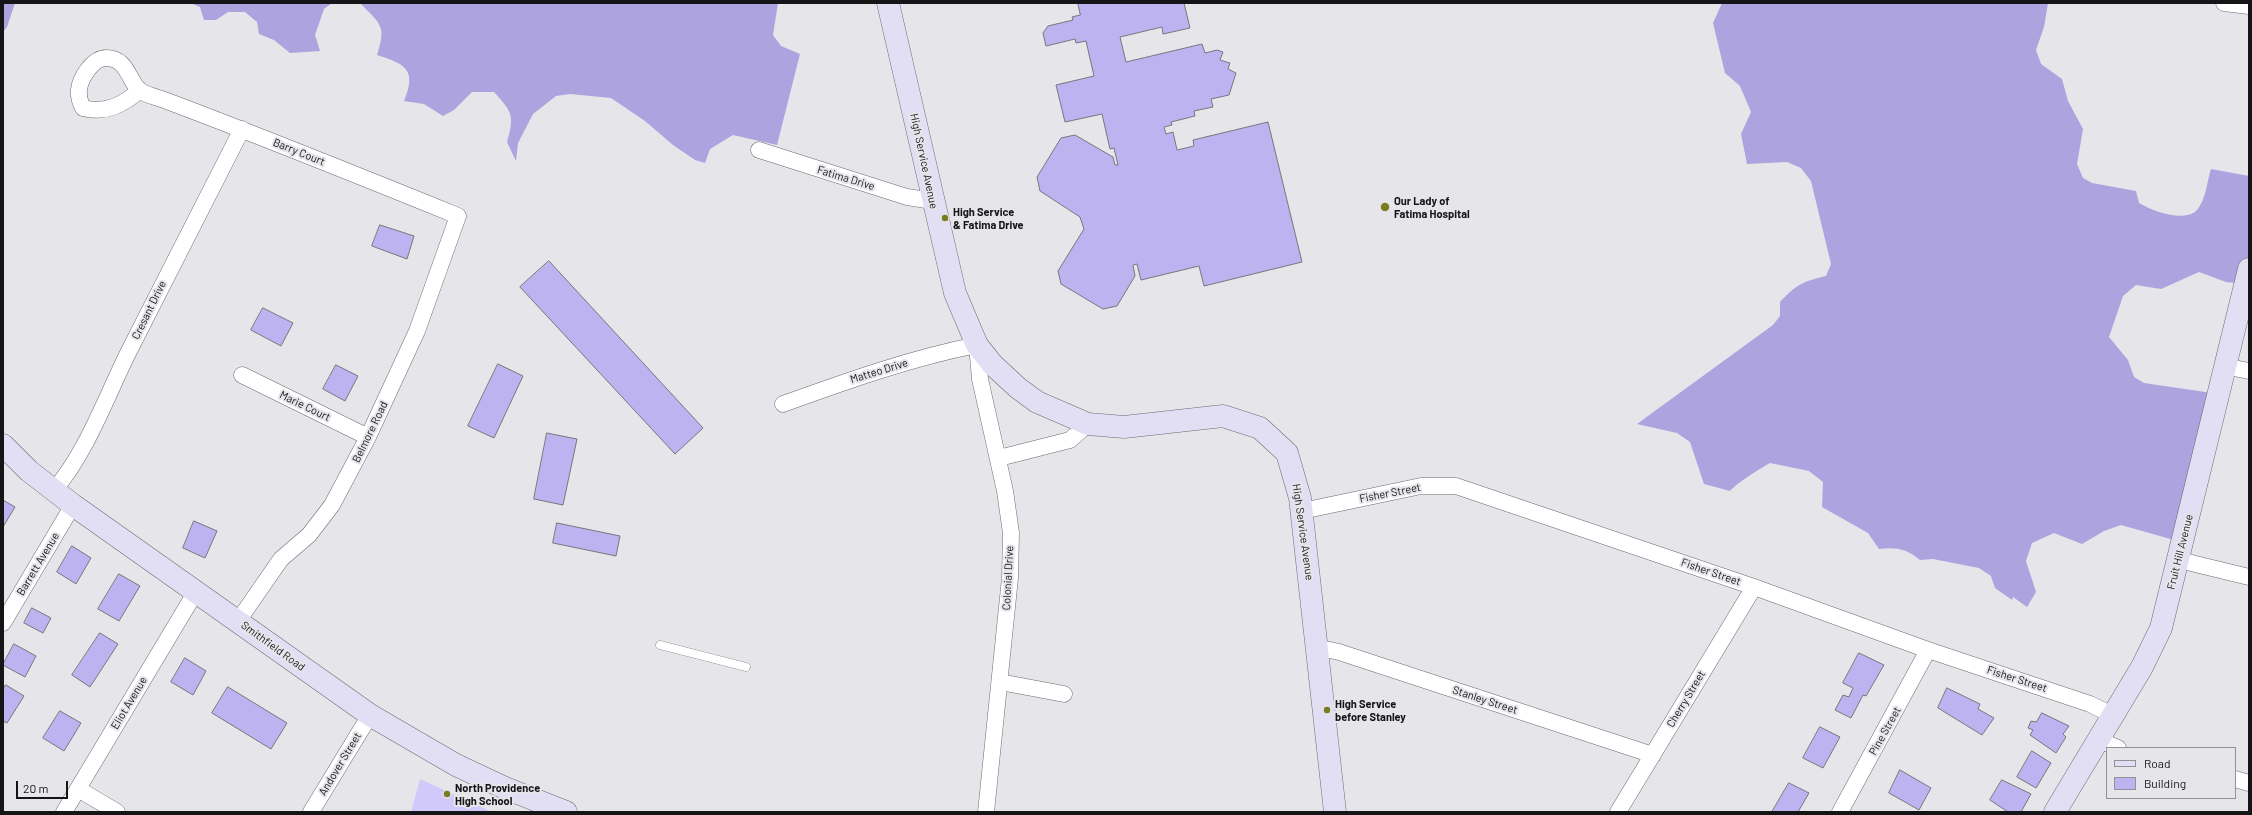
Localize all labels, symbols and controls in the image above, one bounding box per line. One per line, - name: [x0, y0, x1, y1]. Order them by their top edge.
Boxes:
- street label: High Service Avenue: [907, 112, 941, 210]
- street label: Barry Court: [271, 136, 327, 168]
- street label: Fatima Drive: [816, 163, 876, 193]
- place label: Our Lady of Fatima Hospital: [1394, 194, 1470, 220]
- marker: Our Lady of Fatima Hospital: [1379, 201, 1391, 213]
- place label: High Service & Fatima Drive: [953, 205, 1024, 231]
- marker: High Service & Fatima Drive: [940, 213, 950, 223]
- street label: Cresant Drive: [129, 278, 169, 342]
- street label: Matteo Drive: [848, 356, 910, 386]
- street label: Marie Court: [277, 388, 333, 424]
- street label: Belmore Road: [349, 399, 391, 465]
- street label: Fisher Street: [1358, 481, 1422, 505]
- street label: High Service Avenue: [1290, 483, 1316, 581]
- street label: Fruit Hill Avenue: [2164, 513, 2196, 591]
- street label: Barrett Avenue: [14, 530, 62, 598]
- street label: Colonial Drive: [1000, 545, 1016, 611]
- street label: Fisher Street: [1679, 556, 1743, 588]
- street label: Smithfield Road: [238, 618, 308, 674]
- street label: Fisher Street: [1985, 663, 2049, 695]
- street label: Cherry Street: [1664, 668, 1708, 730]
- street label: Eliot Avenue: [108, 674, 150, 732]
- street label: Stanley Street: [1451, 683, 1519, 717]
- place label: High Service before Stanley: [1335, 697, 1406, 723]
- marker: High Service before Stanley: [1322, 705, 1332, 715]
- street label: Pine Street: [1866, 705, 1904, 757]
- street label: Andover Street: [316, 730, 364, 798]
- legend: [2106, 747, 2236, 799]
- text: Road: [2144, 756, 2171, 770]
- scale bar: [18, 773, 70, 799]
- text: Building: [2144, 776, 2186, 790]
- text: 20 m: [23, 781, 49, 795]
- place label: North Providence High School: [455, 781, 540, 807]
- marker: North Providence High School: [442, 789, 452, 799]

